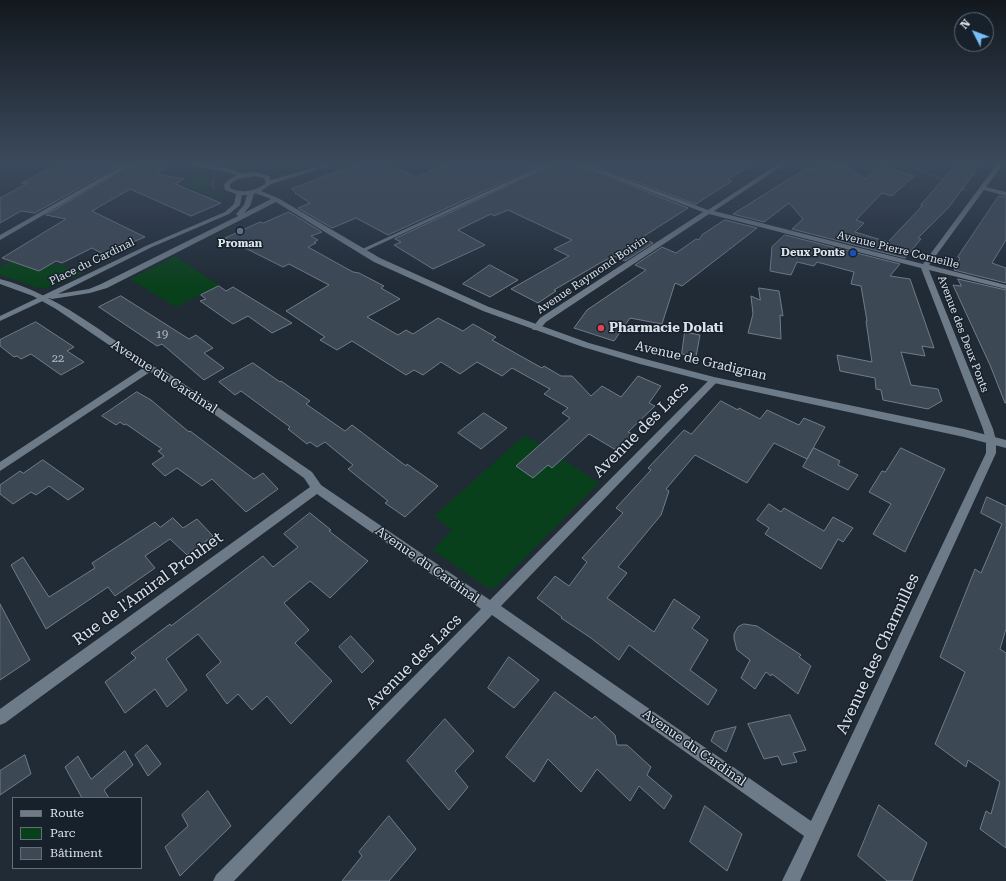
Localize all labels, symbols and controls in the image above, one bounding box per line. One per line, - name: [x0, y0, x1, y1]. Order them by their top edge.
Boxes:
- north arrow: [954, 12, 994, 52]
- text: N: [958, 17, 973, 32]
- marker: Proman: [235, 226, 245, 236]
- street label: Avenue Pierre Corneille: [836, 228, 960, 272]
- street label: Avenue Raymond Boivin: [534, 233, 650, 317]
- street label: Place du Cardinal: [47, 236, 137, 288]
- place label: Proman: [218, 237, 262, 251]
- place label: Deux Ponts: [781, 246, 845, 260]
- marker: Deux Ponts: [848, 248, 858, 258]
- street label: Avenue des Deux Ponts: [935, 274, 991, 394]
- place label: Pharmacie Dolati: [609, 320, 723, 336]
- marker: Pharmacie Dolati: [596, 323, 606, 333]
- house number: 19: [156, 328, 168, 342]
- street label: Avenue du Cardinal: [108, 337, 220, 417]
- street label: Avenue de Gradignan: [634, 338, 768, 384]
- house number: 22: [52, 352, 64, 366]
- street label: Avenue des Lacs: [589, 378, 693, 482]
- street label: Avenue du Cardinal: [372, 523, 482, 607]
- street label: Rue de l'Amiral Prouhet: [69, 528, 227, 650]
- street label: Avenue des Charmilles: [832, 571, 924, 737]
- street label: Avenue des Lacs: [362, 610, 466, 714]
- street label: Avenue du Cardinal: [639, 706, 749, 790]
- legend: [12, 797, 142, 869]
- text: Route: [50, 806, 84, 820]
- text: Parc: [50, 826, 75, 840]
- text: Bâtiment: [50, 846, 102, 860]

